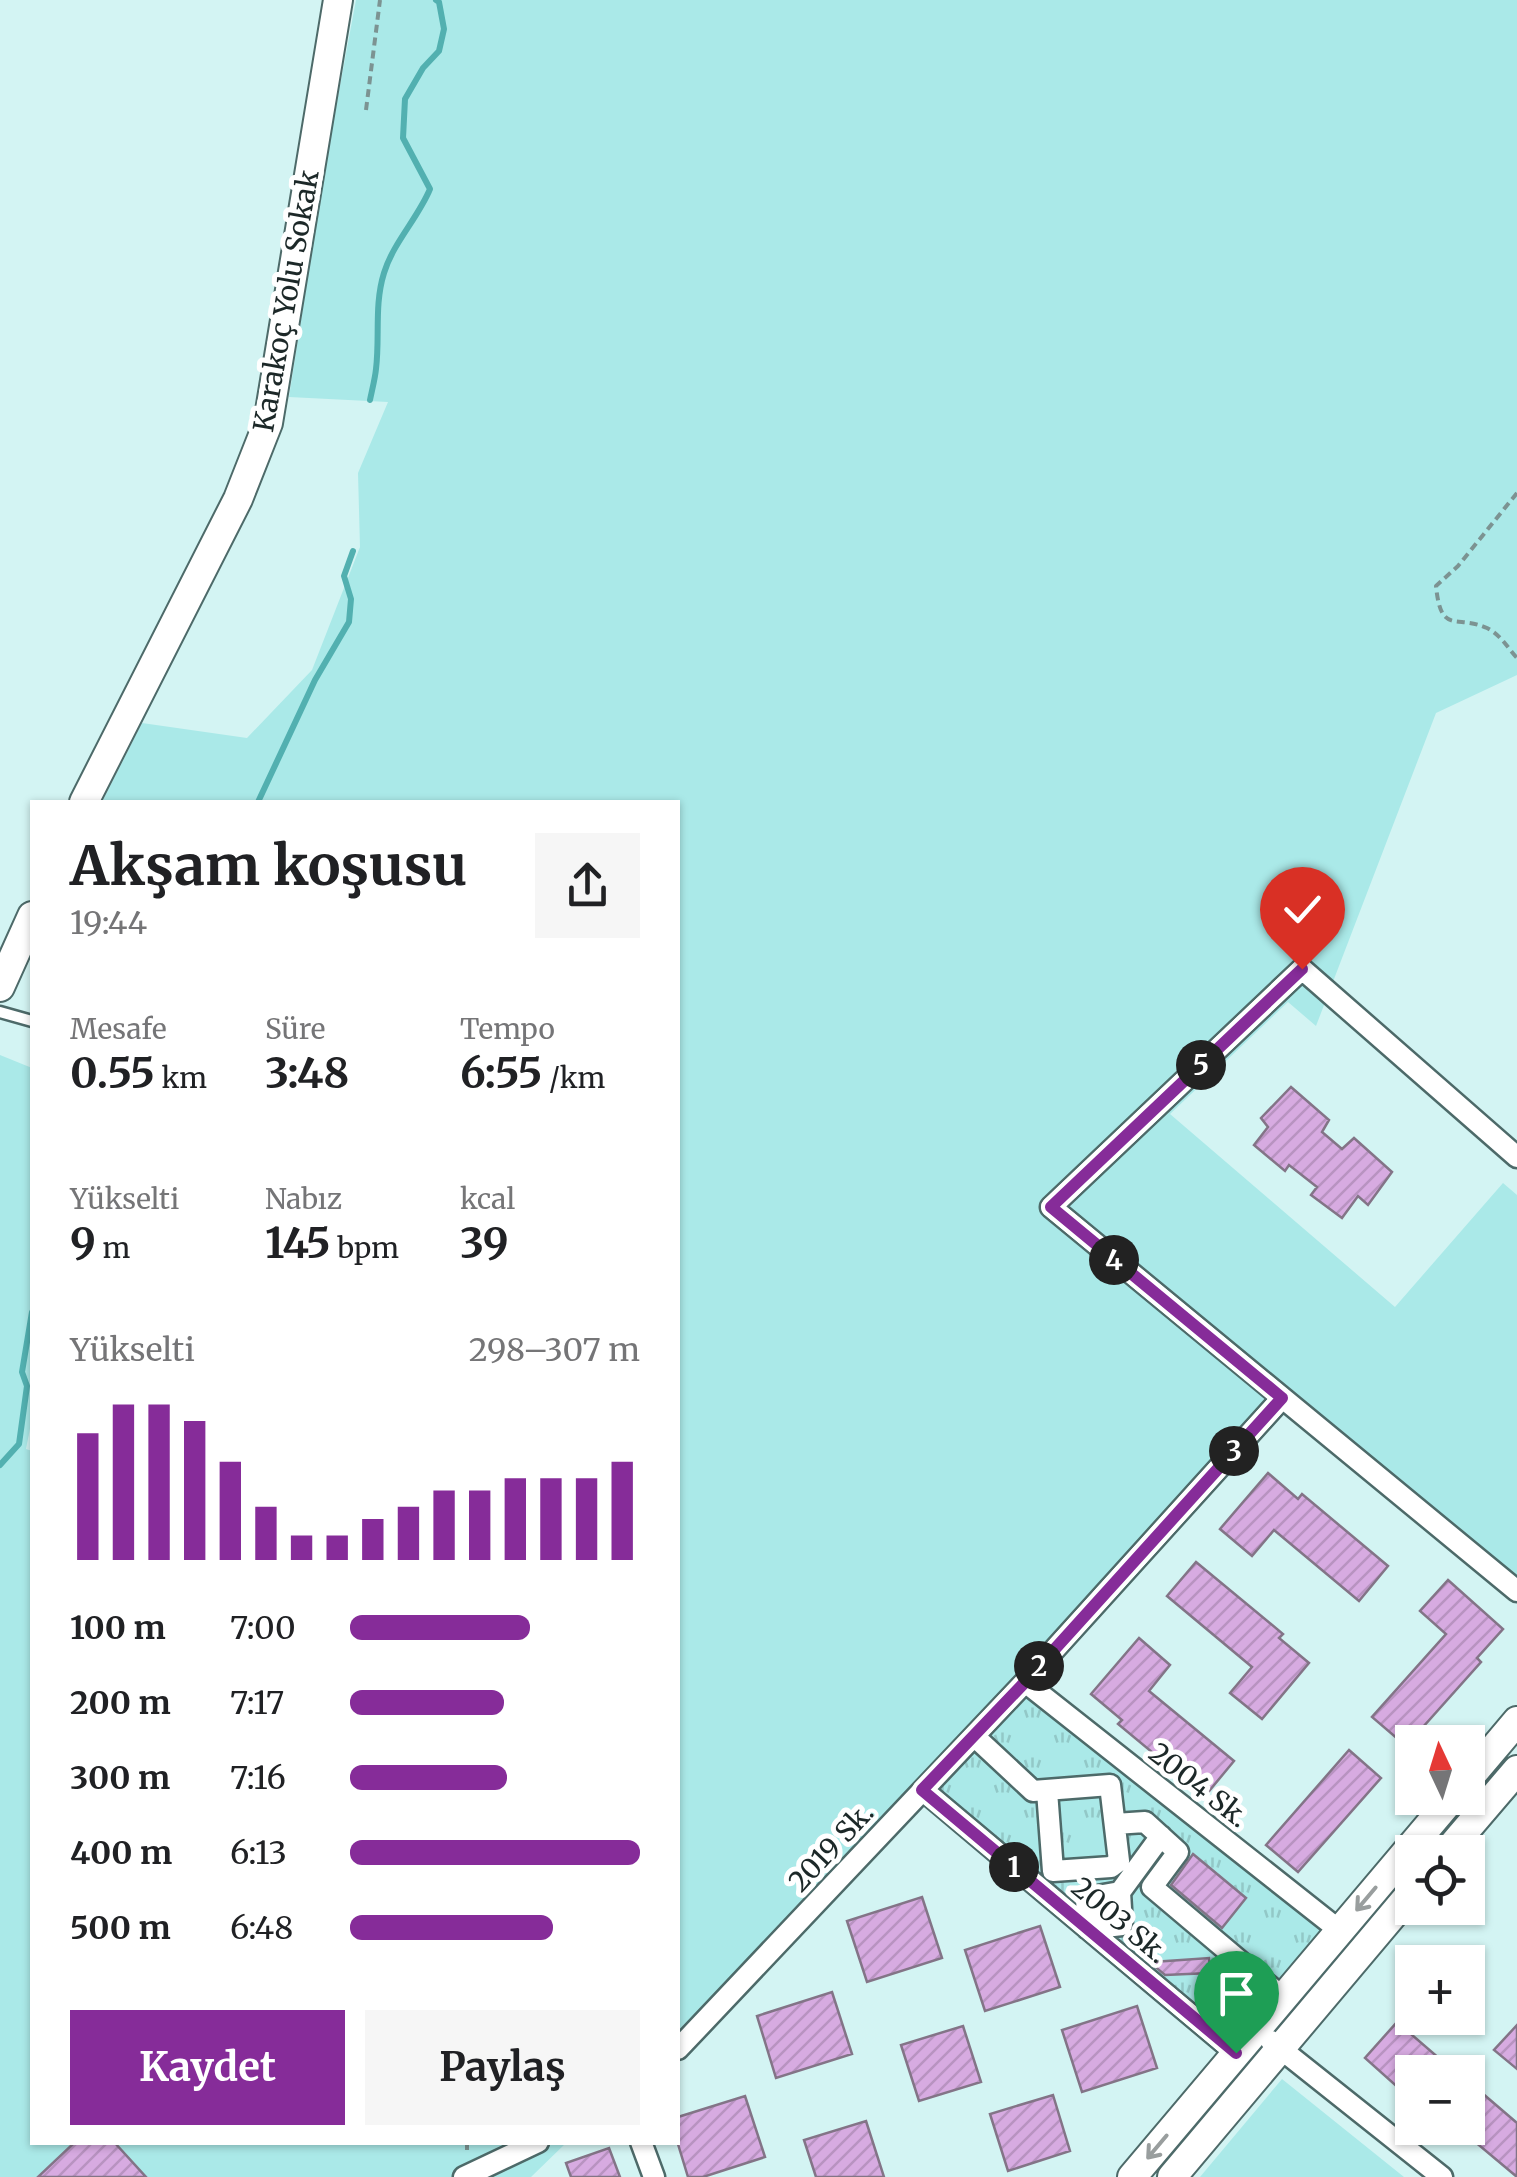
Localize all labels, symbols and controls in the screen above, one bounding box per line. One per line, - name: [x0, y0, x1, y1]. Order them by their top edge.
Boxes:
- street label: Karakoç Yolu Sokak: [245, 167, 327, 435]
- text: Akşam koşusu: [70, 831, 467, 900]
- button: share: [535, 833, 640, 938]
- pin: [1260, 867, 1345, 970]
- icon: check: [1275, 882, 1330, 937]
- text: 19:44: [70, 903, 147, 943]
- text: Mesafe: [70, 1011, 167, 1047]
- text: Süre: [265, 1011, 325, 1047]
- text: Tempo: [460, 1011, 555, 1047]
- pin: 5: [1176, 1040, 1226, 1090]
- text: 0.55: [70, 1047, 155, 1099]
- text: 3:48: [265, 1047, 349, 1099]
- text: 6:55: [460, 1047, 542, 1099]
- text: 5: [1193, 1047, 1209, 1083]
- text: km: [155, 1060, 207, 1096]
- text: /km: [542, 1060, 605, 1096]
- text: Yükselti: [70, 1181, 179, 1217]
- text: Nabız: [265, 1181, 342, 1217]
- text: kcal: [460, 1181, 515, 1217]
- text: 9: [70, 1217, 96, 1269]
- text: 145: [265, 1217, 331, 1269]
- text: 39: [460, 1217, 509, 1269]
- text: m: [96, 1230, 130, 1266]
- text: bpm: [331, 1230, 399, 1266]
- pin: 4: [1089, 1235, 1139, 1285]
- text: 4: [1105, 1242, 1123, 1278]
- text: Yükselti: [70, 1330, 195, 1370]
- text: 298–307 m: [469, 1330, 640, 1370]
- pin: 3: [1209, 1426, 1259, 1476]
- text: 3: [1226, 1433, 1242, 1469]
- text: 100 m: [70, 1608, 166, 1648]
- text: 7:00: [230, 1608, 296, 1648]
- pin: 2: [1014, 1641, 1064, 1691]
- text: 2: [1031, 1648, 1047, 1684]
- text: 200 m: [70, 1683, 171, 1723]
- text: 7:17: [230, 1683, 284, 1723]
- north arrow: [1395, 1725, 1485, 1815]
- map controls: [1395, 1725, 1485, 2145]
- street label: 2004 Sk.: [1142, 1735, 1256, 1835]
- text: 300 m: [70, 1758, 170, 1798]
- text: 7:16: [230, 1758, 286, 1798]
- street label: 2019 Sk.: [781, 1795, 881, 1899]
- text: 400 m: [70, 1833, 172, 1873]
- text: 6:13: [230, 1833, 287, 1873]
- button: locate: [1395, 1835, 1485, 1925]
- pin: 1: [989, 1842, 1039, 1892]
- text: 1: [1008, 1849, 1020, 1885]
- street label: 2003 Sk.: [1064, 1869, 1176, 1971]
- one-way arrow: [1355, 1885, 1377, 1911]
- text: 500 m: [70, 1908, 171, 1948]
- text: 6:48: [230, 1908, 293, 1948]
- button: +: [1395, 1945, 1485, 2035]
- pin: [1194, 1951, 1279, 2054]
- icon: arrive: [1209, 1966, 1264, 2021]
- button: Kaydet: [70, 2010, 345, 2125]
- button: Paylaş: [365, 2010, 640, 2125]
- button: −: [1395, 2055, 1485, 2145]
- one-way arrow: [1146, 2134, 1168, 2160]

